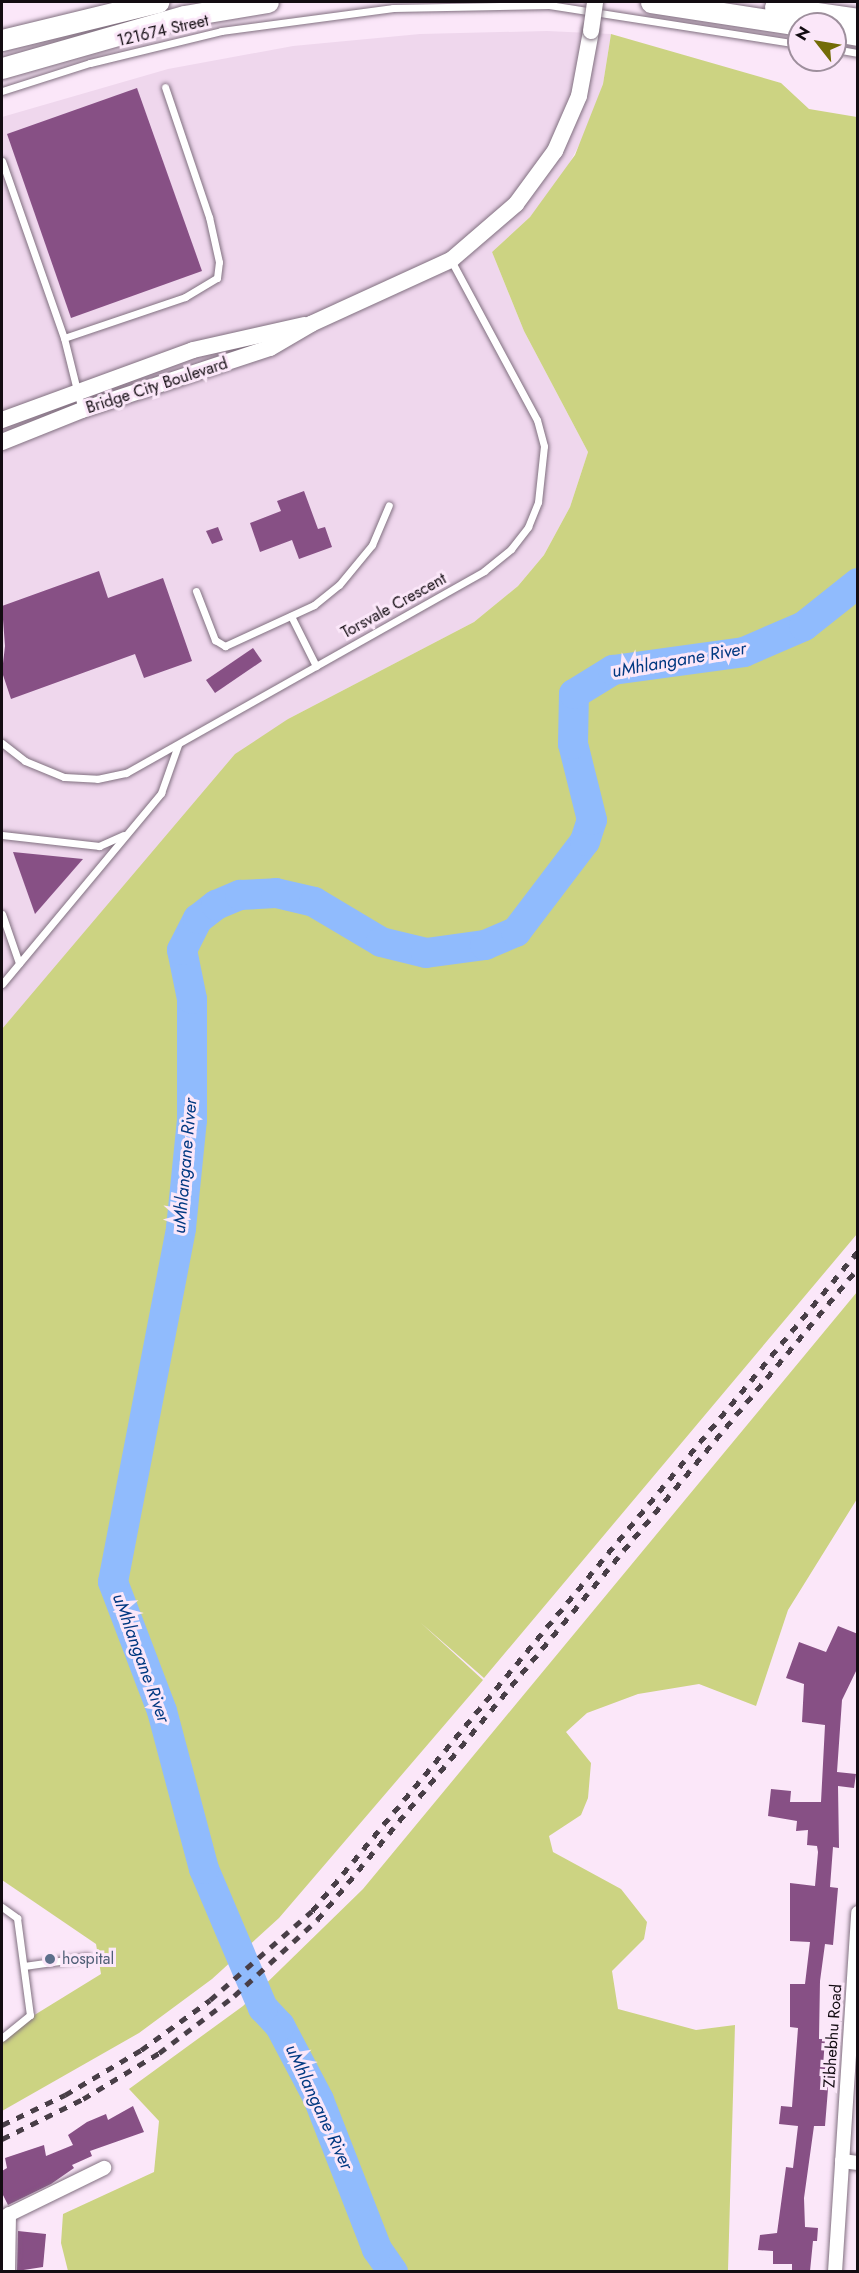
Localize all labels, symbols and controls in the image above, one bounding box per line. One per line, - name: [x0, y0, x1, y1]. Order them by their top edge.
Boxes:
- street label: 121674 Street: [115, 11, 211, 51]
- north arrow: [787, 12, 847, 72]
- text: N: [790, 22, 816, 45]
- street label: Bridge City Boulevard: [84, 354, 230, 418]
- street label: Torsvale Crescent: [338, 569, 450, 643]
- water label: uMhlangane River: [610, 638, 748, 682]
- water label: uMhlangane River: [168, 1097, 202, 1235]
- water label: uMhlangane River: [108, 1590, 174, 1726]
- place label: hospital: [62, 1949, 114, 1969]
- marker: hospital: [43, 1952, 57, 1966]
- street label: Zibhebhu Road: [820, 1984, 846, 2088]
- water label: uMhlangane River: [281, 2041, 357, 2173]

